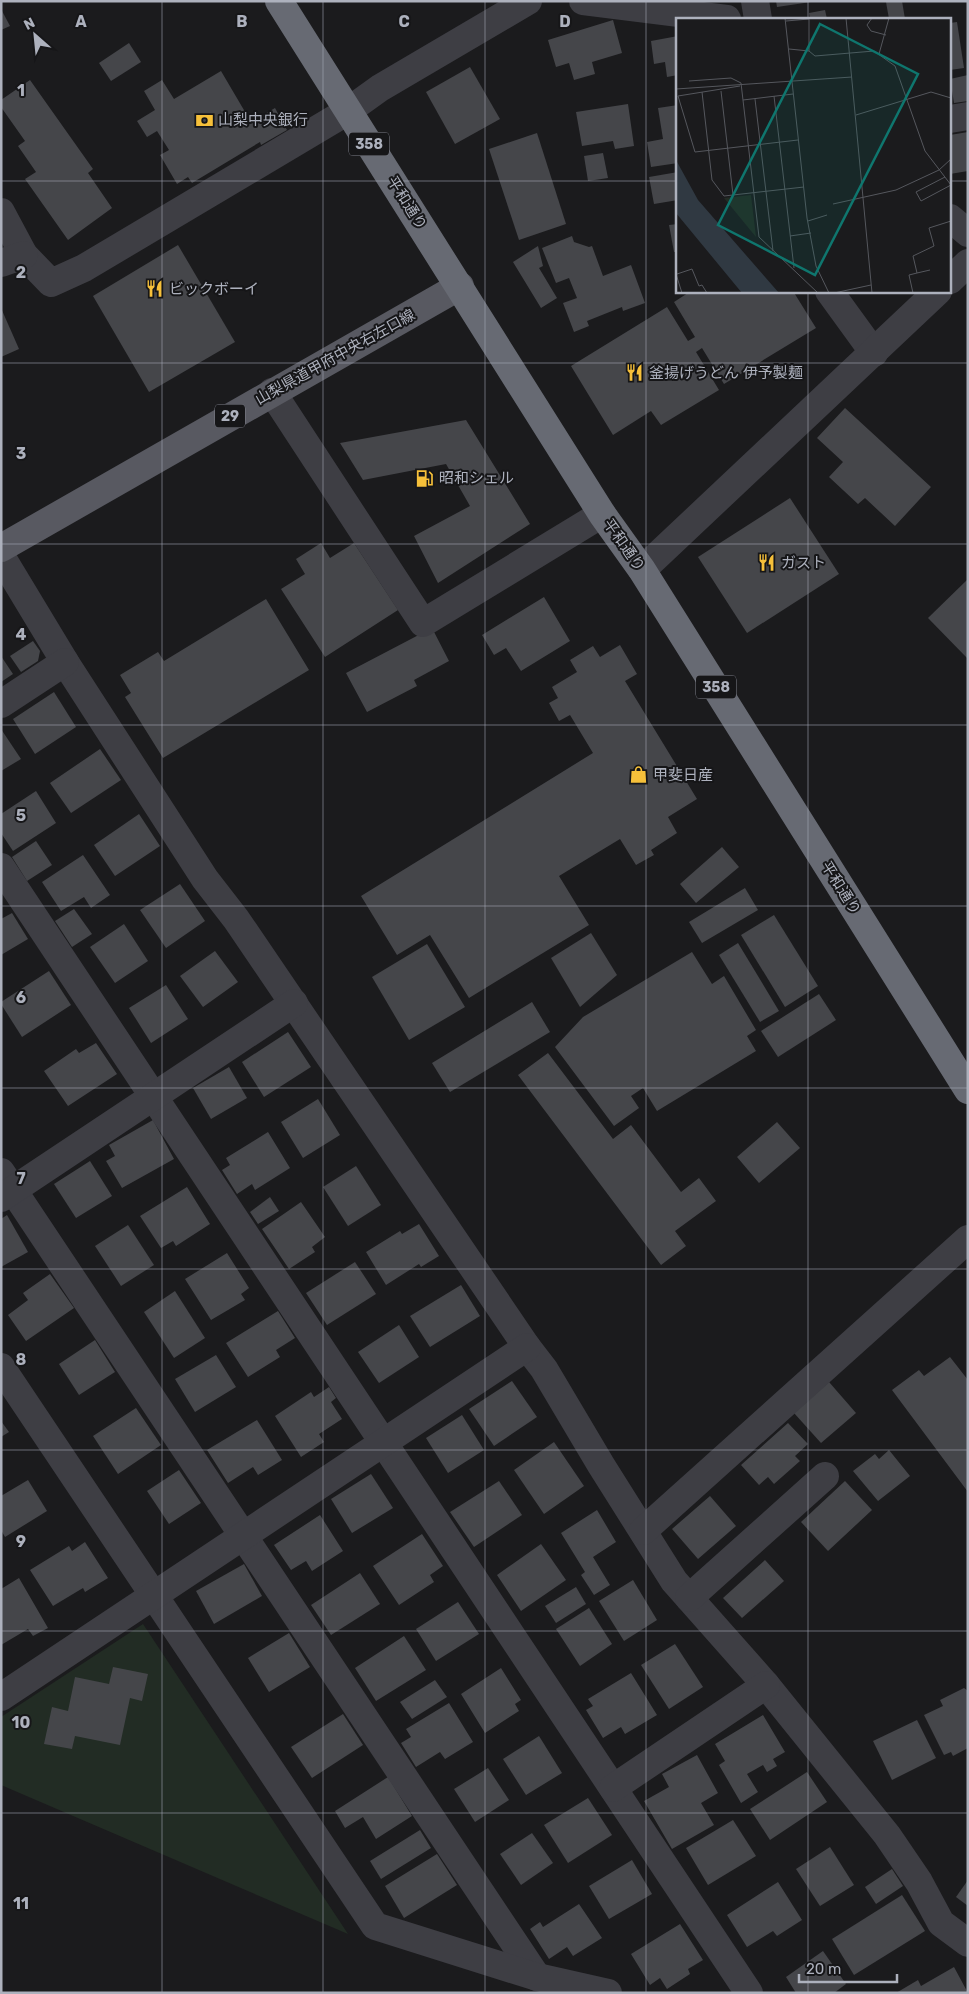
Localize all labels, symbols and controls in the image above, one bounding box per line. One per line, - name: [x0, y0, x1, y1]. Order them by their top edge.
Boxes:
- north arrow: [10, 10, 60, 60]
- text: A: [75, 12, 87, 31]
- text: B: [236, 12, 248, 31]
- text: C: [398, 12, 410, 31]
- text: D: [559, 12, 571, 31]
- text: N: [21, 14, 38, 34]
- inset map: [676, 18, 952, 292]
- text: 1: [17, 81, 25, 100]
- bank icon: 山梨中央銀行: [194, 110, 214, 130]
- place label: 山梨中央銀行: [218, 111, 308, 129]
- road number: 358: [349, 132, 389, 156]
- street label: 平和通り: [383, 173, 431, 233]
- text: 2: [16, 263, 26, 282]
- restaurant icon: ビックボーイ: [145, 279, 165, 299]
- place label: ビックボーイ: [169, 280, 259, 298]
- street label: 山梨県道甲府中央右左口線: [252, 305, 418, 409]
- restaurant icon: 釜揚げうどん 伊予製麺: [625, 363, 645, 383]
- place label: 釜揚げうどん 伊予製麺: [649, 364, 803, 382]
- road number: 29: [215, 404, 245, 428]
- text: 3: [16, 444, 26, 463]
- fuel station icon: 昭和シェル: [415, 468, 435, 488]
- place label: 昭和シェル: [439, 469, 514, 487]
- street label: 平和通り: [599, 515, 649, 575]
- restaurant icon: ガスト: [757, 553, 777, 573]
- place label: ガスト: [781, 554, 826, 572]
- text: 4: [16, 625, 27, 644]
- road number: 358: [696, 676, 736, 699]
- shop icon: 甲斐日産: [629, 765, 649, 785]
- place label: 甲斐日産: [653, 766, 713, 784]
- text: 5: [16, 806, 26, 825]
- street label: 平和通り: [817, 858, 865, 918]
- text: 6: [16, 988, 26, 1007]
- text: 7: [16, 1169, 26, 1188]
- text: 8: [16, 1350, 27, 1369]
- text: 9: [16, 1532, 26, 1551]
- text: 10: [12, 1713, 31, 1732]
- text: 11: [13, 1894, 29, 1913]
- scale bar: [799, 1952, 896, 1984]
- text: 20 m: [806, 1960, 841, 1978]

